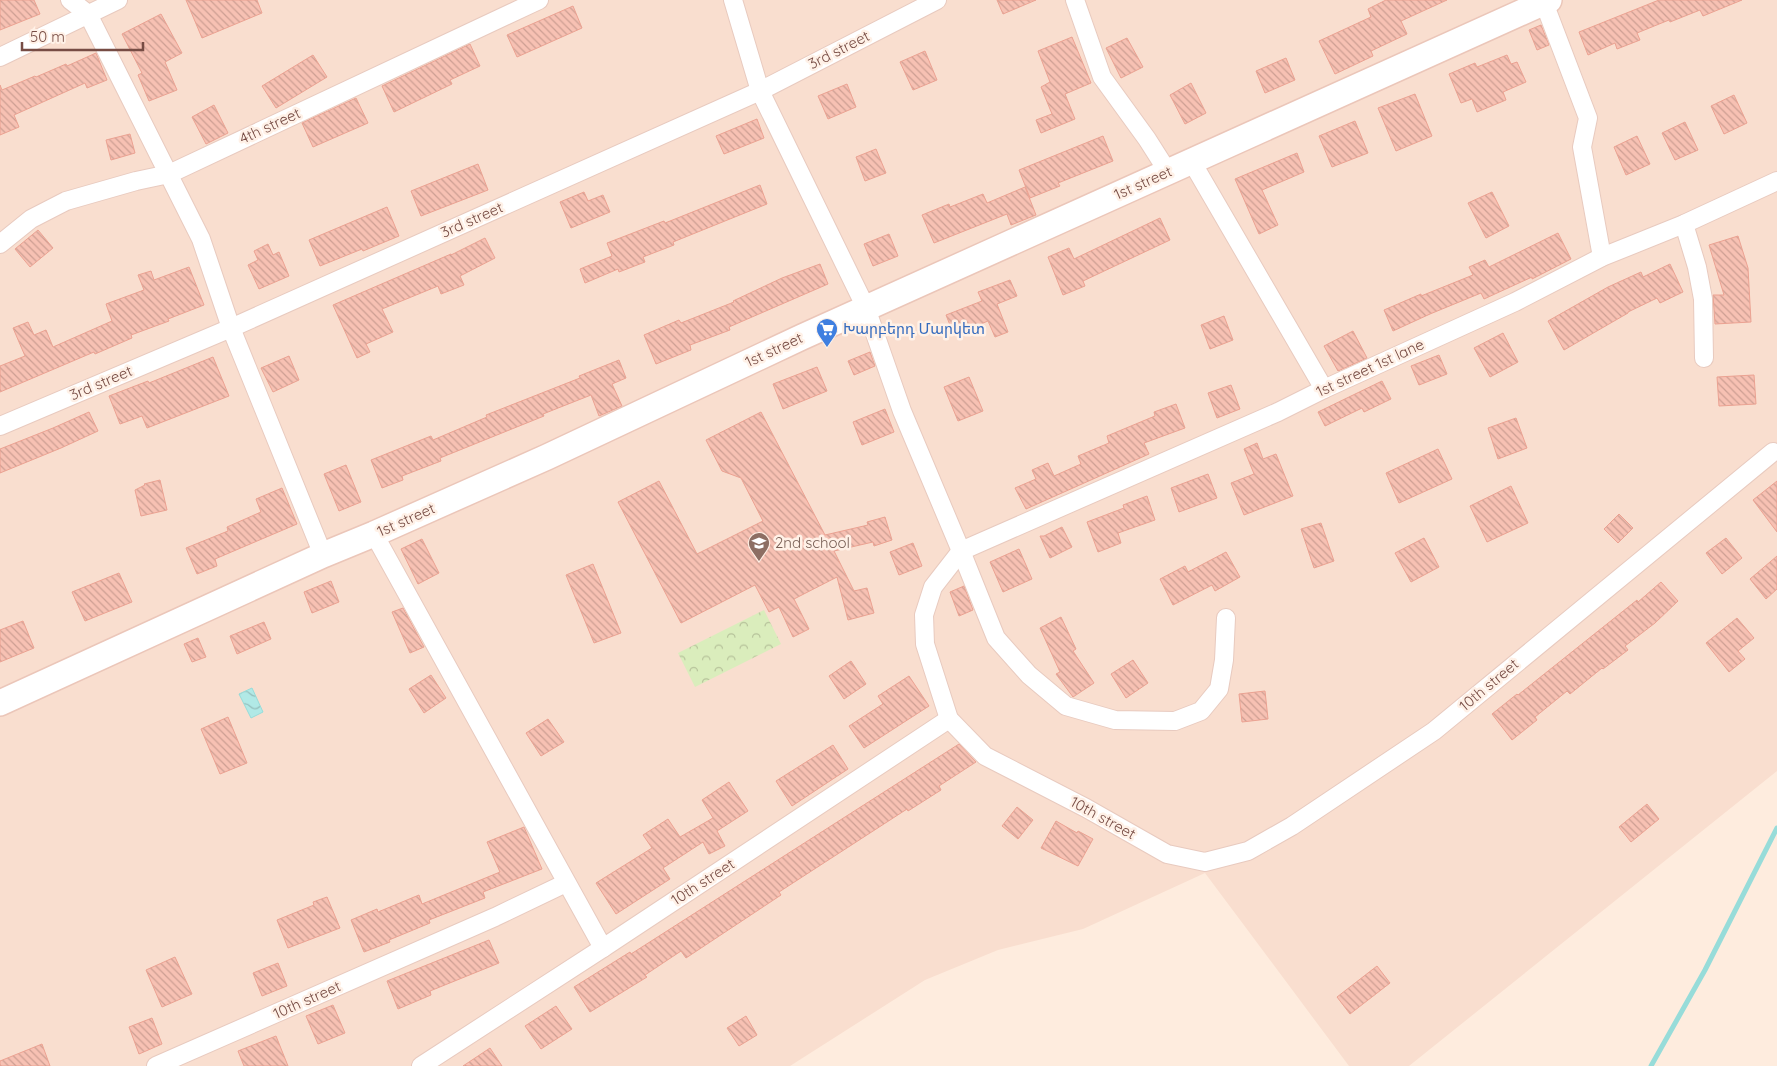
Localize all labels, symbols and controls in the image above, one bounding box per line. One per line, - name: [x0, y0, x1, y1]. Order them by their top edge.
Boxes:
- scale bar: [22, 20, 144, 52]
- street label: 3rd street: [805, 26, 873, 73]
- text: 50 m: [30, 27, 65, 46]
- street label: 4th street: [236, 103, 303, 148]
- street label: 1st street: [1111, 161, 1175, 204]
- street label: 3rd street: [438, 197, 506, 242]
- supermarket icon: Խարբերդ Մարկետ: [815, 317, 839, 348]
- place label: Խարբերդ Մարկետ: [843, 319, 985, 338]
- street label: 1st street: [742, 328, 806, 371]
- street label: 1st street 1st lane: [1313, 334, 1427, 401]
- street label: 3rd street: [67, 361, 135, 404]
- street label: 1st street: [374, 498, 438, 541]
- school or university icon: 2nd school: [747, 531, 771, 562]
- place label: 2nd school: [775, 533, 850, 552]
- street label: 10th street: [1455, 654, 1522, 715]
- street label: 10th street: [1067, 792, 1139, 843]
- street label: 10th street: [667, 854, 738, 909]
- street label: 10th street: [270, 976, 343, 1023]

